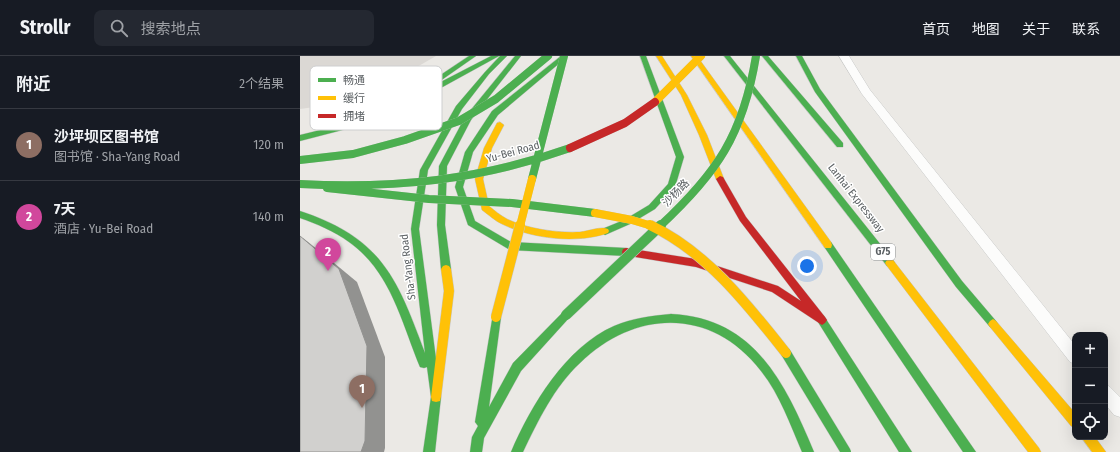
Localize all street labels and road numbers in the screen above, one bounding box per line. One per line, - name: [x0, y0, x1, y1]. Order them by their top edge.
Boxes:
- street label: Yu-Bei Road: [485, 139, 541, 165]
- street label: Lanhai Expressway: [825, 161, 887, 235]
- street label: 沙杨路: [660, 177, 692, 209]
- street label: Sha-Yang Road: [398, 233, 418, 301]
- road number: G75: [871, 244, 895, 260]

